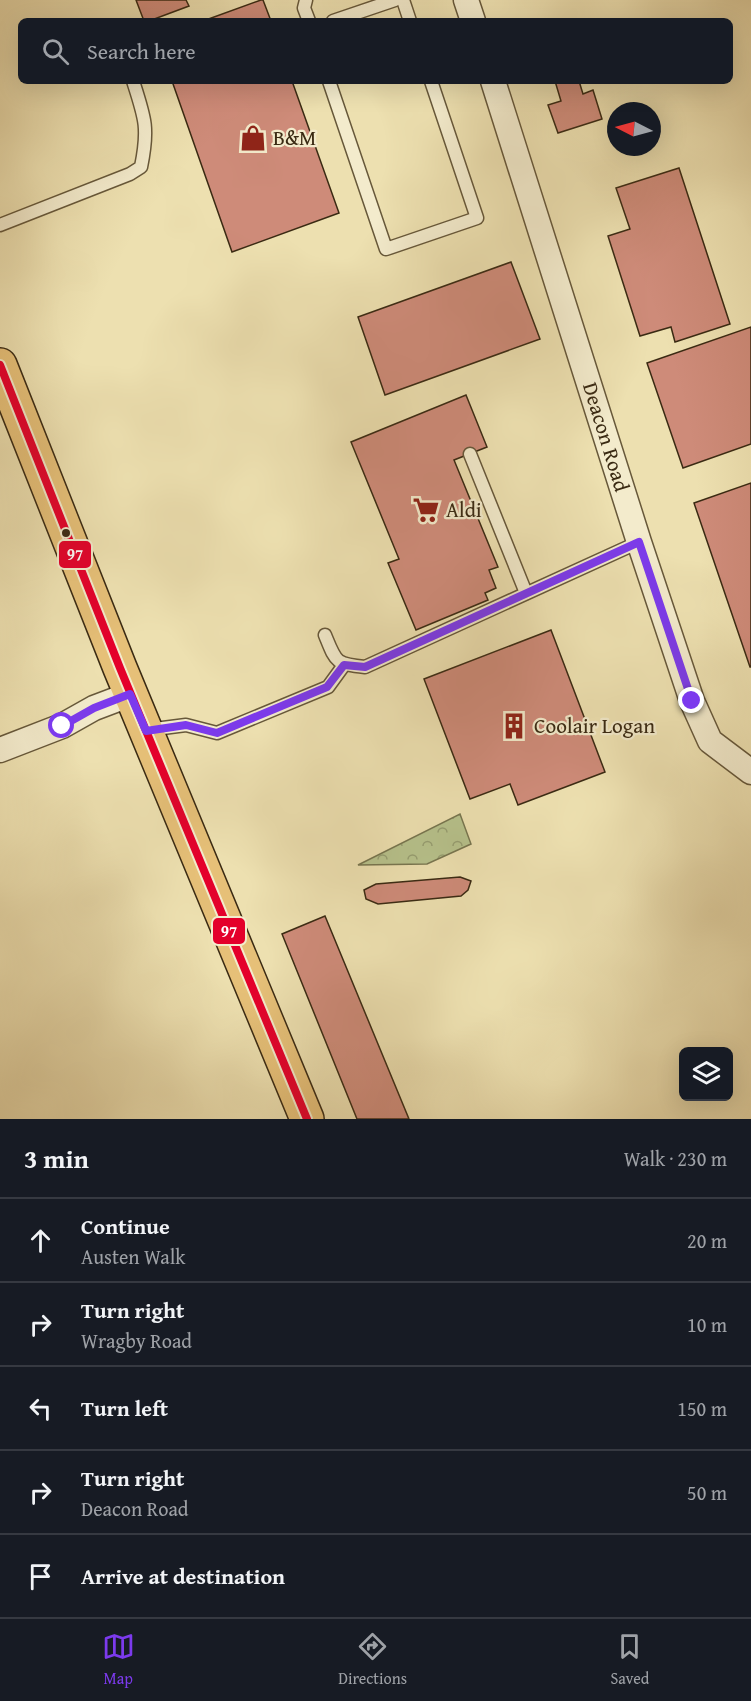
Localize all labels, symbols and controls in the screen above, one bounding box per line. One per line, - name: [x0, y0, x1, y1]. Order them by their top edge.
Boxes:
- search box: [18, 18, 733, 84]
- icon: search: [39, 35, 72, 68]
- text: Search here: [87, 35, 196, 67]
- north arrow: [607, 102, 661, 156]
- place label: B&M: [273, 122, 316, 153]
- shop icon: B&M: [238, 123, 268, 153]
- street label: Deacon Road: [575, 378, 638, 496]
- place label: Aldi: [446, 494, 482, 525]
- supermarket icon: Aldi: [411, 495, 441, 525]
- unlabelled marker: [60, 527, 72, 539]
- line badge: 97: [58, 540, 92, 569]
- text: 97: [67, 542, 83, 566]
- route end: [678, 687, 704, 713]
- place label: Coolair Logan: [534, 710, 655, 741]
- building icon: Coolair Logan: [499, 711, 529, 741]
- route start: [48, 712, 74, 738]
- line badge: 97: [212, 917, 246, 945]
- text: 97: [221, 919, 237, 943]
- map controls: [679, 1047, 733, 1101]
- button: layers: [679, 1047, 733, 1101]
- text: 3 min: [24, 1139, 89, 1178]
- text: Walk · 230 m: [624, 1144, 727, 1173]
- text: Continue: [81, 1210, 170, 1242]
- icon: ahead: [24, 1224, 57, 1257]
- text: 20 m: [687, 1226, 727, 1255]
- text: Austen Walk: [81, 1242, 185, 1271]
- text: Turn right: [81, 1294, 184, 1326]
- icon: right: [24, 1308, 57, 1341]
- text: 10 m: [687, 1310, 727, 1339]
- text: Wragby Road: [81, 1326, 192, 1355]
- icon: left: [24, 1392, 57, 1425]
- text: Turn left: [81, 1392, 168, 1424]
- text: 150 m: [677, 1394, 727, 1423]
- text: Turn right: [81, 1462, 184, 1494]
- icon: right: [24, 1476, 57, 1509]
- text: 50 m: [687, 1478, 727, 1507]
- text: Deacon Road: [81, 1494, 189, 1523]
- icon: arrive: [24, 1560, 57, 1593]
- text: Arrive at destination: [81, 1560, 285, 1592]
- tab: Map: [102, 1630, 135, 1690]
- tab: Directions: [338, 1630, 407, 1690]
- tab: Saved: [610, 1630, 649, 1690]

